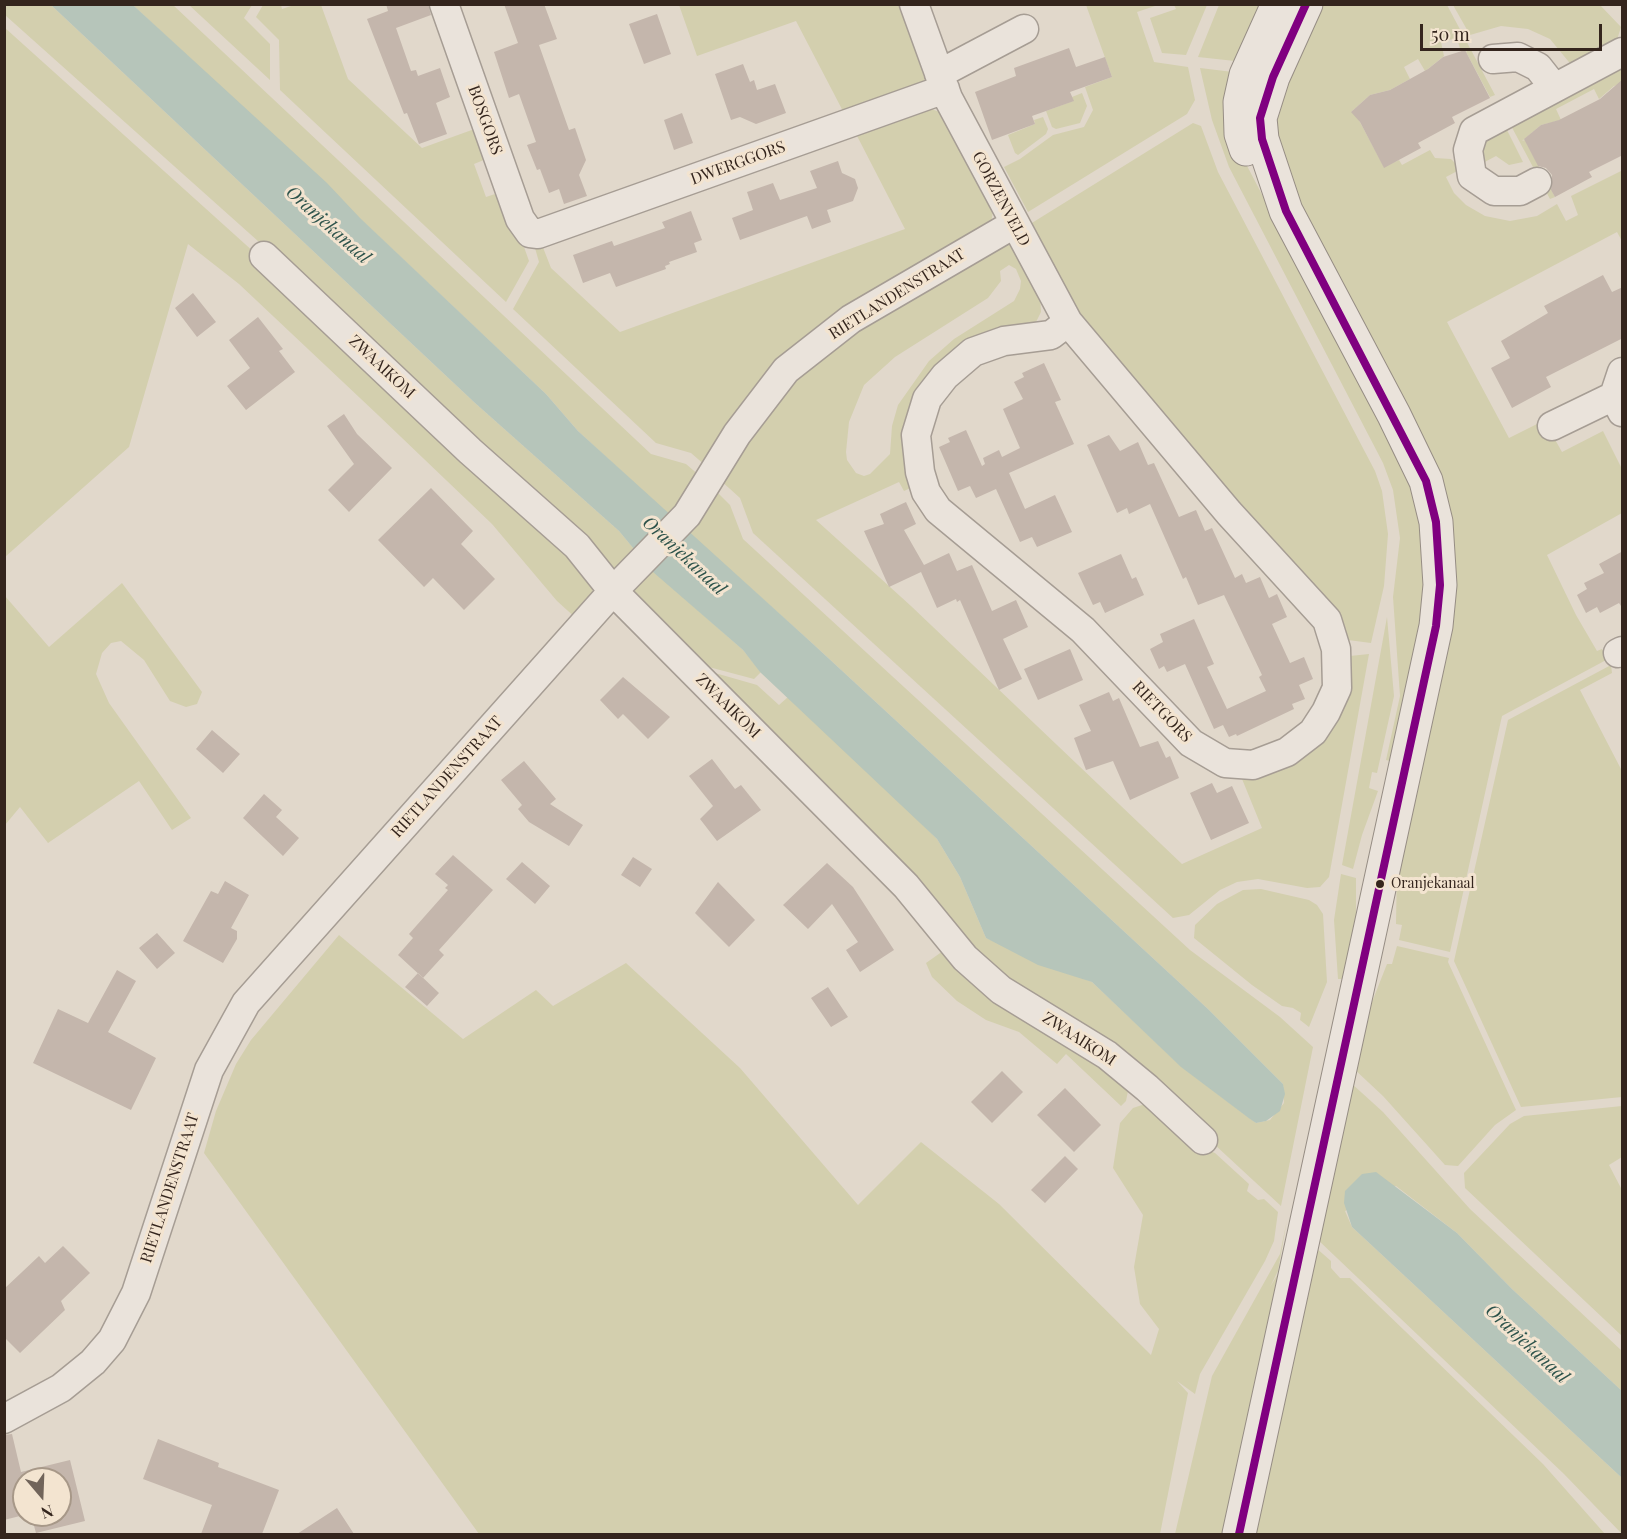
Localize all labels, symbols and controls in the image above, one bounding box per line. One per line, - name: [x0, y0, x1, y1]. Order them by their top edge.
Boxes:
- scale bar: [1423, 12, 1604, 50]
- text: 50 m: [1431, 22, 1470, 46]
- street label: BOSGORS: [464, 83, 506, 157]
- street label: DWERGGORS: [688, 137, 788, 189]
- street label: GORZENVELD: [968, 148, 1034, 250]
- water label: Oranjekanaal: [281, 182, 375, 268]
- street label: RIETLANDENSTRAAT: [825, 244, 969, 344]
- street label: ZWAAIKOM: [345, 331, 419, 403]
- water label: Oranjekanaal: [638, 512, 730, 600]
- street label: ZWAAIKOM: [692, 670, 764, 742]
- street label: RIETGORS: [1128, 677, 1196, 747]
- street label: RIETLANDENSTRAAT: [387, 712, 507, 842]
- place label: Oranjekanaal: [1391, 876, 1475, 892]
- marker: Oranjekanaal: [1374, 878, 1386, 890]
- street label: ZWAAIKOM: [1039, 1008, 1119, 1070]
- street label: RIETLANDENSTRAAT: [137, 1111, 203, 1265]
- water label: Oranjekanaal: [1481, 1300, 1573, 1388]
- north arrow: [12, 1467, 72, 1527]
- text: N: [38, 1501, 56, 1524]

